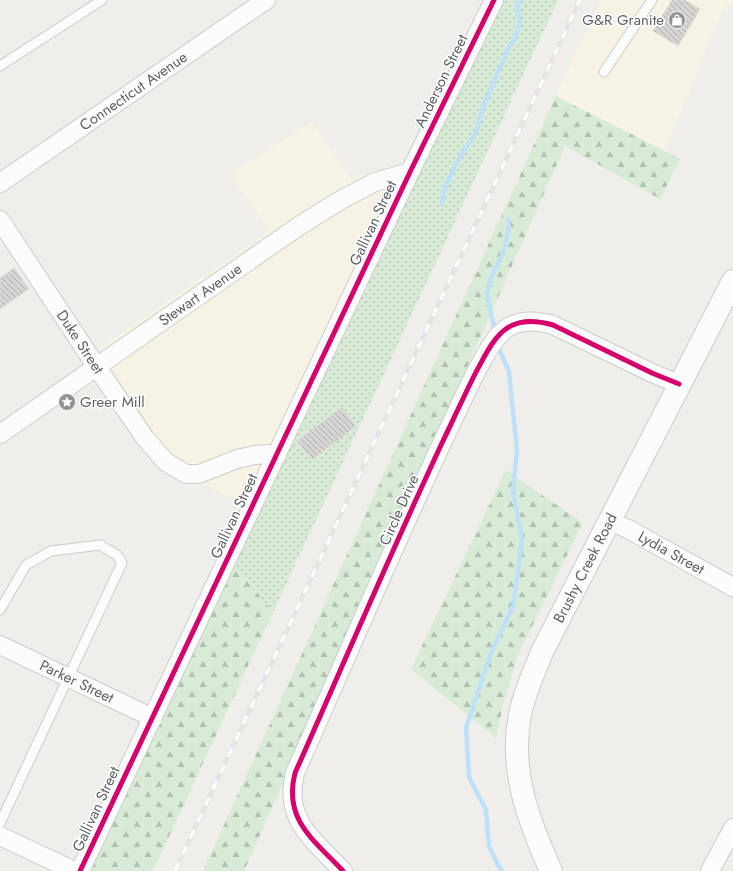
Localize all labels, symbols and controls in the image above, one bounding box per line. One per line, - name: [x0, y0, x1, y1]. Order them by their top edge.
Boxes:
- place label: G&R Granite: [582, 9, 664, 31]
- shop icon: G&R Granite: [667, 10, 687, 30]
- street label: Anderson Street: [409, 30, 473, 131]
- street label: Connecticut Avenue: [75, 46, 192, 136]
- street label: Gallivan Street: [344, 176, 402, 269]
- street label: Stewart Avenue: [154, 258, 247, 331]
- street label: Duke Street: [51, 306, 110, 379]
- place label: Greer Mill: [80, 391, 145, 413]
- place icon: Greer Mill: [57, 392, 77, 412]
- street label: Gallivan Street: [205, 469, 263, 562]
- street label: Circle Drive: [374, 471, 424, 549]
- street label: Brushy Creek Road: [548, 509, 623, 627]
- street label: Lydia Street: [634, 526, 709, 580]
- street label: Parker Street: [36, 654, 118, 709]
- street label: Gallivan Street: [67, 762, 125, 855]

